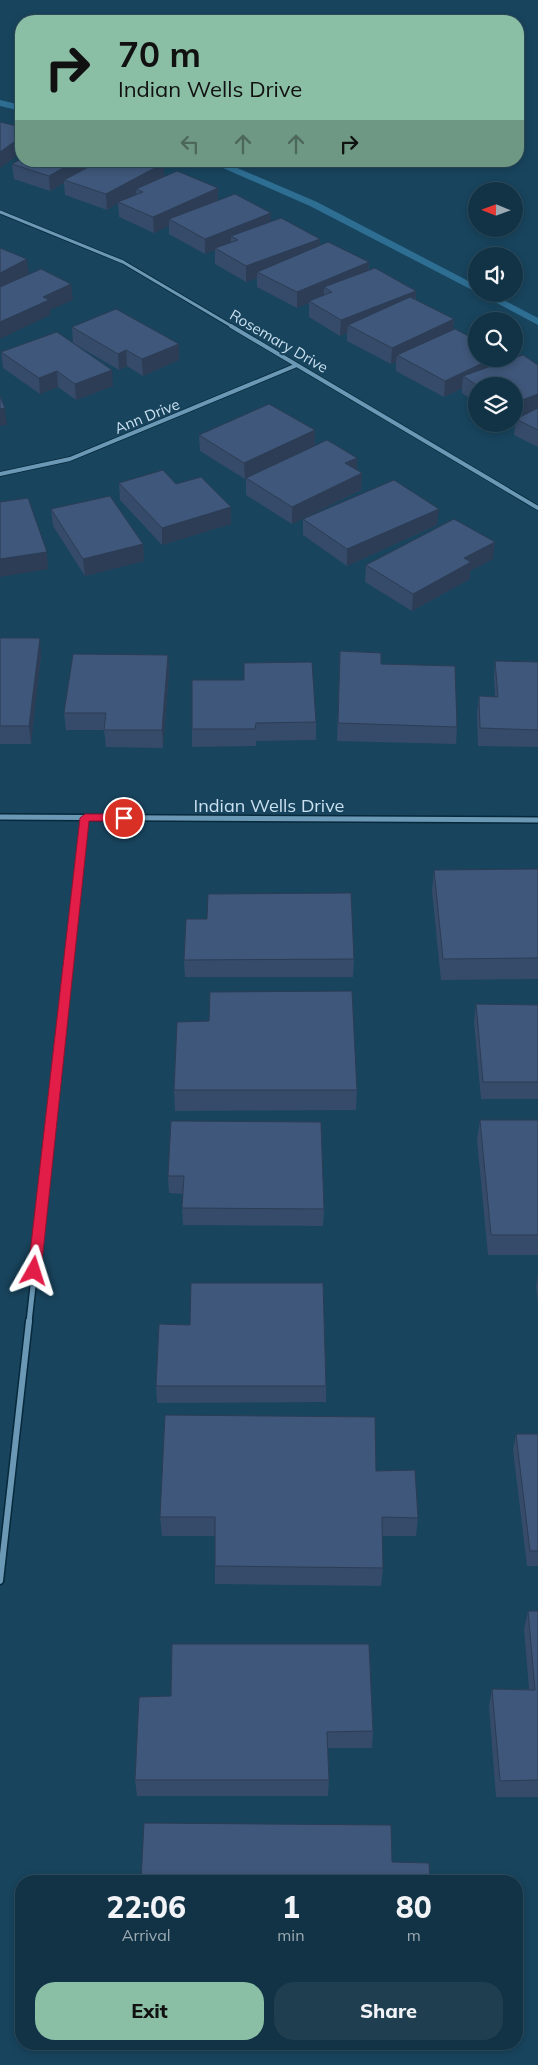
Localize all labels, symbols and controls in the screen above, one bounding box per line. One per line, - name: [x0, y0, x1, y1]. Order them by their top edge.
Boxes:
- text: 70 m: [118, 32, 201, 76]
- icon: right: [35, 35, 100, 100]
- text: Indian Wells Drive: [118, 75, 302, 103]
- icon: left: [176, 130, 204, 158]
- icon: ahead: [229, 130, 257, 158]
- icon: ahead: [282, 130, 310, 158]
- icon: right: [335, 130, 363, 158]
- north arrow: [468, 182, 522, 238]
- map controls: [468, 182, 523, 432]
- button: sound: [468, 247, 523, 302]
- street label: Rosemary Drive: [226, 305, 332, 377]
- button: search: [468, 312, 523, 367]
- button: layers: [468, 377, 523, 432]
- street label: Ann Drive: [112, 394, 182, 438]
- street label: Indian Wells Drive: [194, 794, 344, 817]
- pin: [103, 797, 145, 839]
- icon: arrive: [110, 804, 138, 832]
- position arrow: [7, 1244, 59, 1296]
- text: 22:06: [106, 1888, 186, 1926]
- text: 1: [282, 1888, 300, 1926]
- text: 80: [396, 1888, 432, 1926]
- text: Arrival: [122, 1925, 171, 1945]
- text: min: [277, 1925, 305, 1945]
- text: m: [407, 1925, 421, 1945]
- button: Exit: [35, 1982, 264, 2040]
- button: Share: [274, 1982, 503, 2040]

